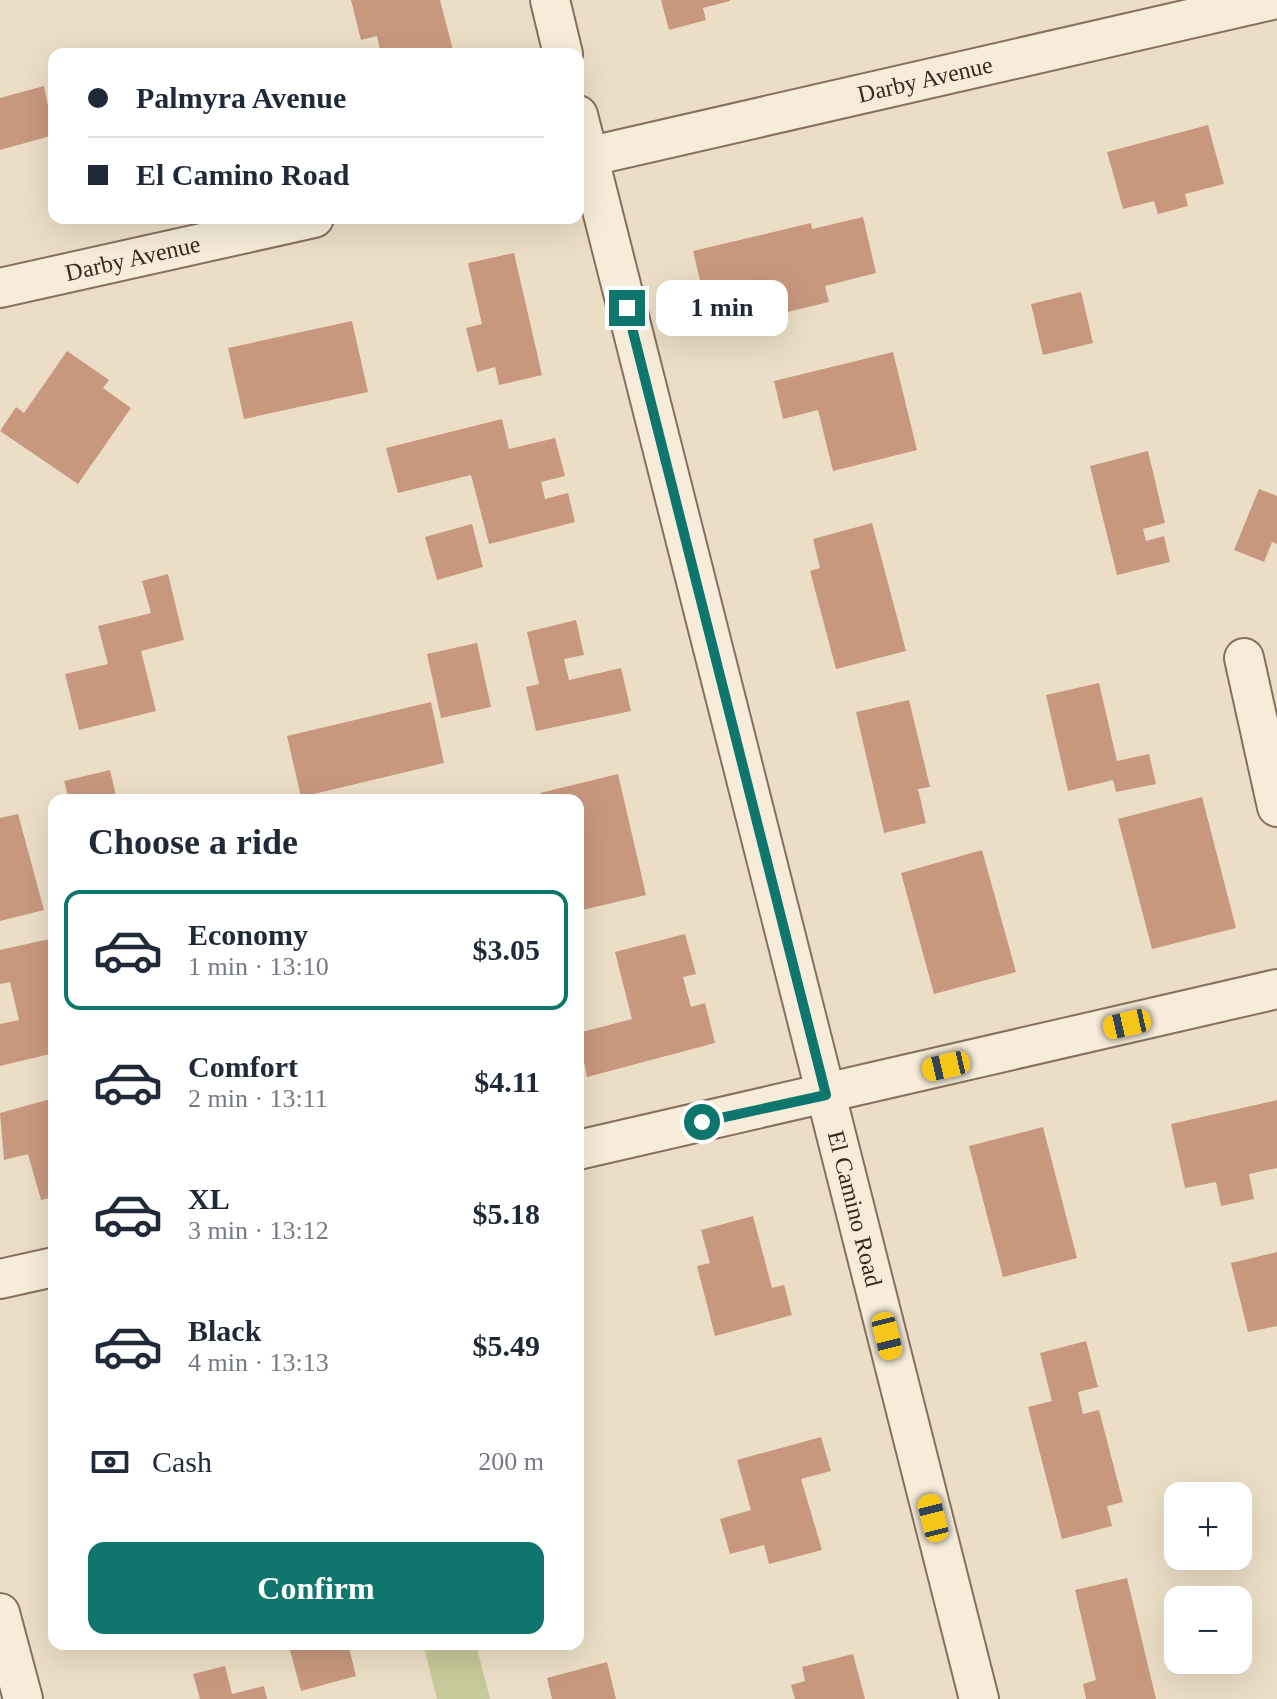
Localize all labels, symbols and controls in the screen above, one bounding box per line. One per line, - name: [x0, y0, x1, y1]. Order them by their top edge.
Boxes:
- street label: Darby Avenue: [855, 51, 995, 108]
- text: Palmyra Avenue: [136, 81, 346, 114]
- text: El Camino Road: [136, 158, 349, 191]
- street label: Darby Avenue: [63, 231, 203, 286]
- callout: 1 min: [655, 280, 787, 336]
- route end: [609, 290, 645, 326]
- text: 1 min: [691, 293, 753, 322]
- text: Choose a ride: [88, 822, 298, 862]
- icon: car: [92, 914, 164, 986]
- text: Economy: [188, 918, 308, 951]
- text: $3.05: [473, 933, 540, 966]
- text: 1 min · 13:10: [188, 952, 329, 981]
- car: [1101, 1007, 1153, 1041]
- icon: car: [92, 1046, 164, 1118]
- car: [920, 1049, 972, 1083]
- text: Comfort: [188, 1050, 298, 1083]
- text: $4.11: [474, 1065, 540, 1098]
- text: 2 min · 13:11: [188, 1084, 328, 1113]
- route start: [684, 1104, 720, 1140]
- street label: El Camino Road: [823, 1128, 887, 1289]
- icon: car: [92, 1178, 164, 1250]
- text: XL: [188, 1182, 230, 1215]
- text: $5.18: [473, 1197, 540, 1230]
- text: 3 min · 13:12: [188, 1216, 329, 1245]
- icon: car: [92, 1310, 164, 1382]
- car: [870, 1310, 904, 1362]
- text: Black: [188, 1314, 261, 1347]
- text: $5.49: [473, 1329, 540, 1362]
- text: 4 min · 13:13: [188, 1348, 329, 1377]
- icon: cash: [88, 1440, 132, 1484]
- text: Cash: [152, 1445, 212, 1478]
- text: 200 m: [478, 1447, 544, 1476]
- map controls: [1164, 1482, 1252, 1674]
- button: +: [1164, 1482, 1252, 1570]
- car: [916, 1492, 950, 1544]
- button: Confirm: [88, 1542, 544, 1634]
- button: −: [1164, 1586, 1252, 1674]

